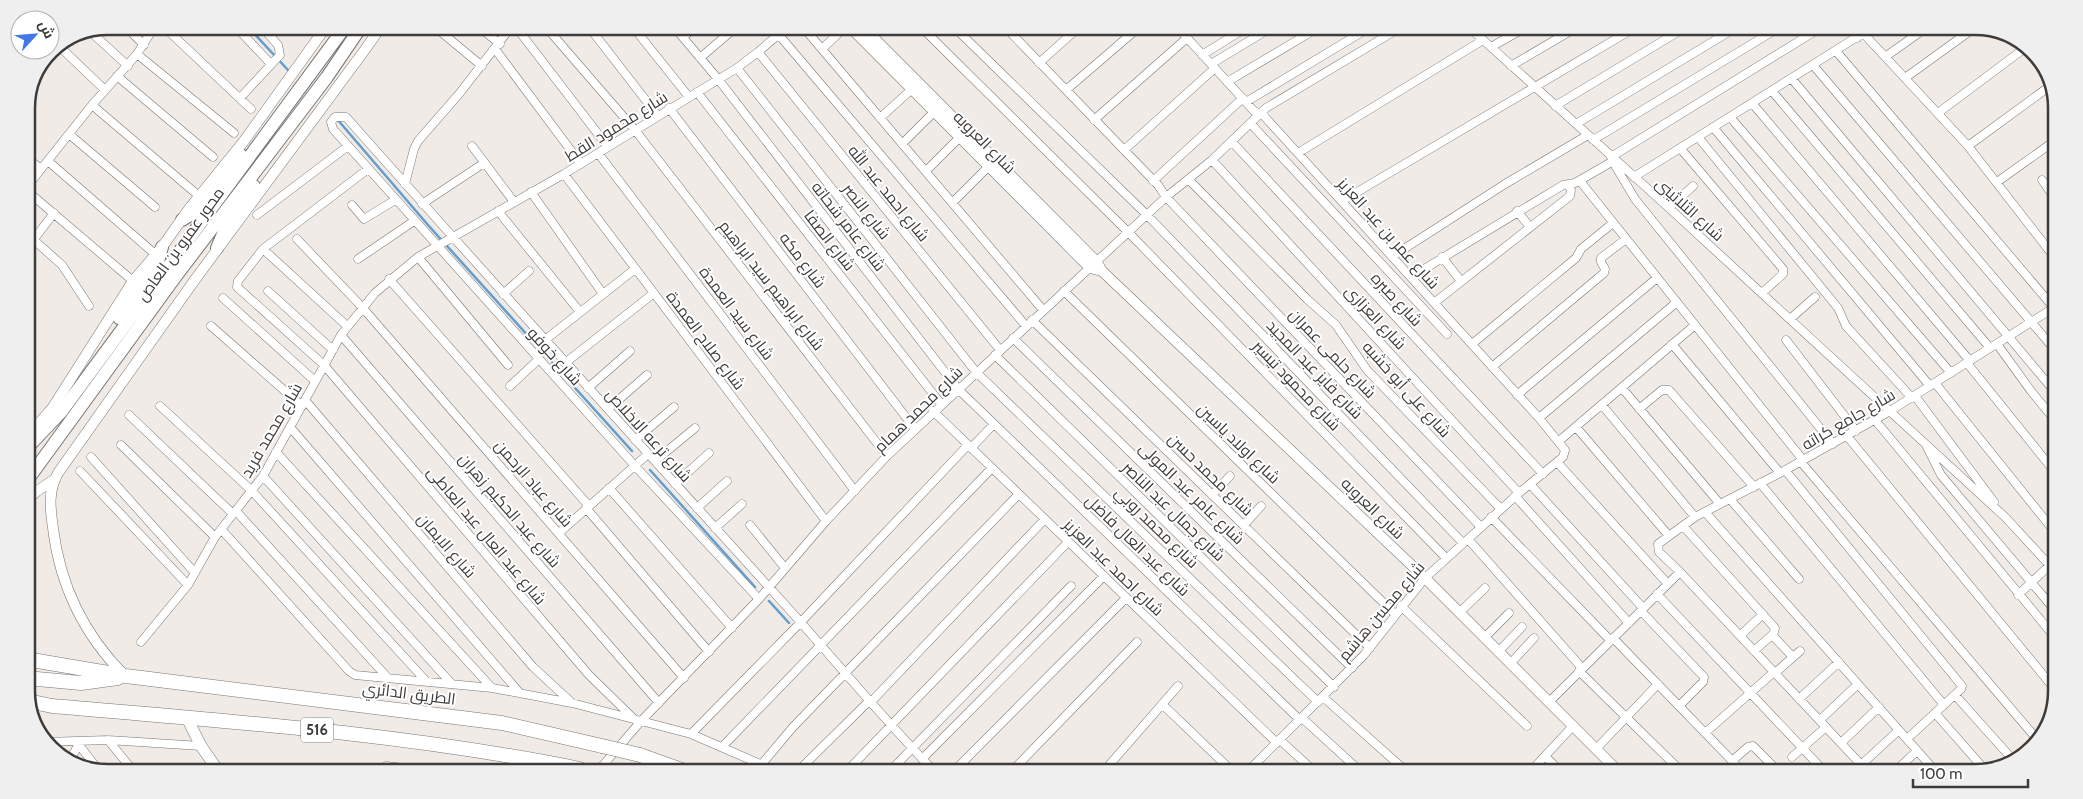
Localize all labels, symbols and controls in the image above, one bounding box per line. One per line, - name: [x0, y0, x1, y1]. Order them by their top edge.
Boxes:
- north arrow: [10, 10, 60, 60]
- text: ش: [35, 17, 59, 41]
- street label: شارع محمود القط: [561, 87, 672, 167]
- street label: شارع العروبه: [948, 107, 1020, 179]
- street label: شارع احمد عبد الله: [842, 141, 934, 247]
- street label: شارع عمر بن عبد العزيز: [1332, 173, 1443, 294]
- street label: شارع الثلاثينى: [1650, 174, 1728, 247]
- street label: شارع عامر شحاته: [806, 178, 890, 276]
- street label: شارع النصر: [837, 179, 894, 244]
- street label: محور عمرو بن العاص: [133, 184, 229, 306]
- street label: شارع الصفا: [798, 206, 859, 276]
- street label: شارع ابراهيم سيد ابراهيم: [713, 217, 828, 355]
- street label: شارع مكه: [774, 229, 830, 293]
- street label: شارع سيد العمدة: [694, 263, 778, 365]
- street label: شارع صبره: [1366, 269, 1426, 332]
- street label: شارع العزازى: [1340, 281, 1410, 355]
- street label: شارع صلاح العمدة: [661, 287, 749, 395]
- street label: شارع حلمى عمران: [1284, 305, 1380, 403]
- street label: شارع فايز عبد المجيد: [1261, 316, 1367, 424]
- street label: شارع خوفو: [522, 323, 586, 391]
- street label: شارع محمود تيسير: [1247, 336, 1345, 436]
- street label: شارع على أبو خشبه: [1357, 337, 1455, 443]
- street label: شارع محمد همام: [870, 362, 968, 458]
- street label: شارع محمد فريد: [237, 380, 308, 482]
- street label: شارع ترعه الاخلاص: [600, 385, 696, 487]
- street label: شارع جامع كراته: [1798, 385, 1899, 456]
- street label: شارع اولاد ياسين: [1192, 399, 1284, 489]
- street label: شارع محمد حسن: [1163, 429, 1257, 521]
- street label: شارع عباد الرحمن: [489, 436, 577, 532]
- street label: شارع عامر عبد المولى: [1134, 438, 1248, 550]
- street label: شارع عبد الحكيم زهران: [453, 449, 564, 573]
- street label: شارع جمال عبد الناصر: [1116, 457, 1229, 567]
- street label: شارع عبد العال عبد العاطى: [422, 462, 550, 610]
- street label: شارع العروبه: [1336, 474, 1408, 545]
- street label: شارع محمد روبي: [1108, 483, 1202, 575]
- street label: شارع عبد العال فاضل: [1080, 491, 1194, 601]
- street label: شارع الايمان: [412, 509, 480, 583]
- street label: شارع احمد عبد العزيز: [1058, 514, 1167, 621]
- street label: شارع محسن هاشم: [1334, 558, 1430, 666]
- street label: الطريق الدائري: [361, 678, 457, 713]
- road number: 516: [301, 718, 333, 742]
- scale bar: [1913, 756, 2028, 788]
- text: 100 m: [1920, 765, 1962, 783]

